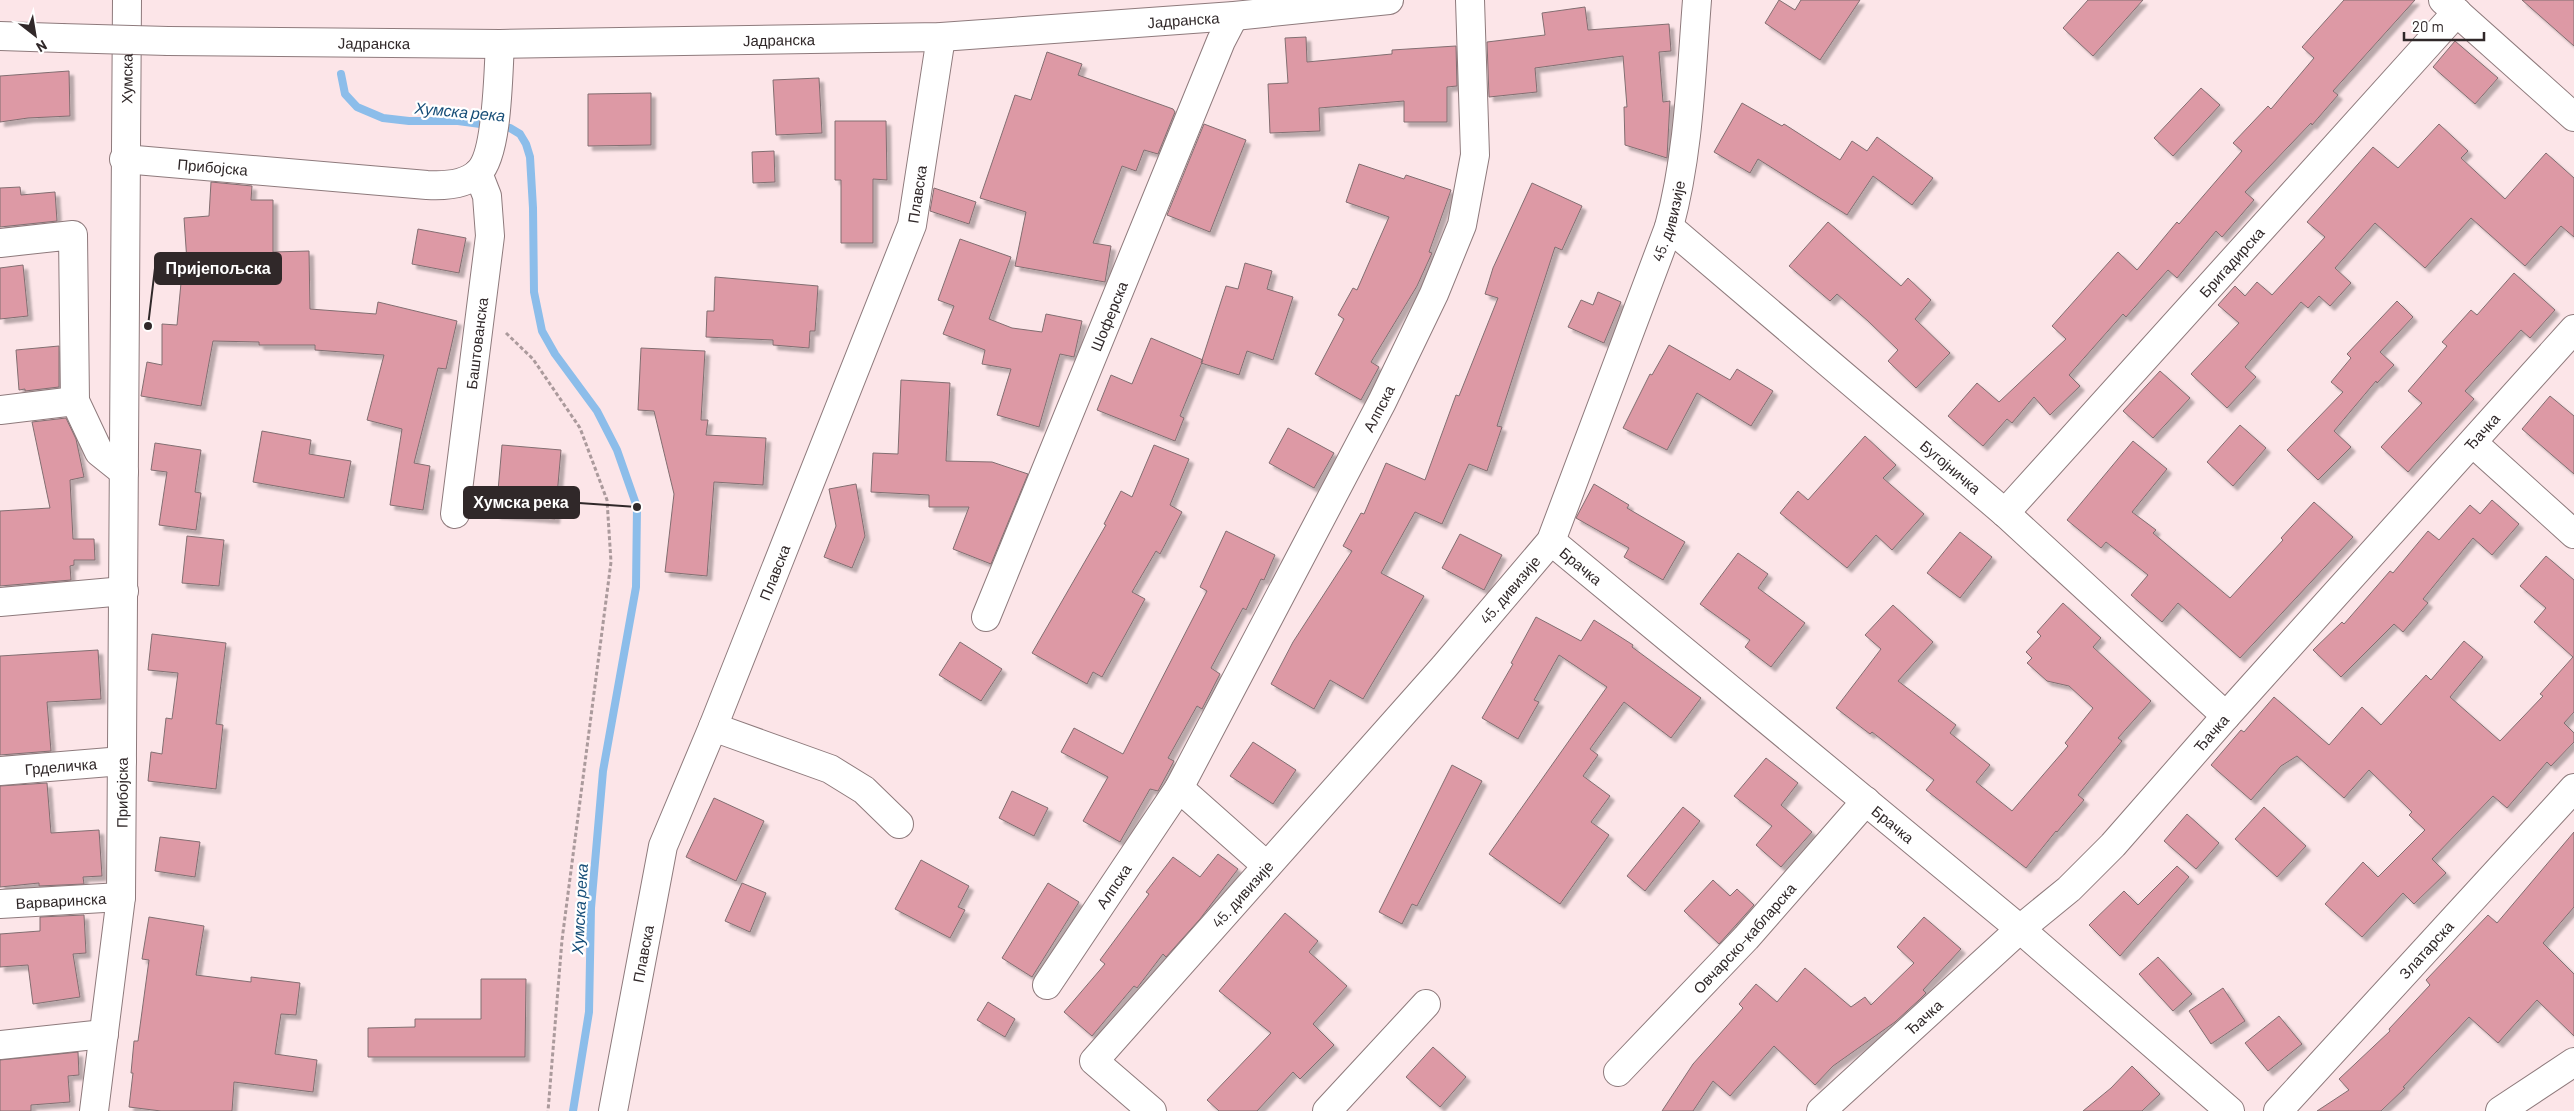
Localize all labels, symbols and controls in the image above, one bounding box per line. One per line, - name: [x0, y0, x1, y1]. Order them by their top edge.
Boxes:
- street label: Јадранска: [1147, 8, 1221, 31]
- north arrow: [10, 10, 60, 60]
- scale bar: [2404, 10, 2484, 42]
- text: 20 m: [2412, 17, 2444, 35]
- street label: Јадранска: [743, 30, 816, 49]
- street label: Јадранска: [338, 34, 411, 52]
- text: N: [34, 37, 50, 56]
- street label: Хумска: [117, 53, 136, 104]
- water label: Хумска река: [413, 97, 506, 124]
- street label: Прибојска: [177, 155, 249, 179]
- street label: Плавска: [903, 163, 930, 224]
- street label: 45. дивизије: [1648, 179, 1688, 264]
- street label: Бригадирска: [2195, 223, 2268, 301]
- callout: Пријепољска: [155, 253, 281, 284]
- text: Пријепољска: [165, 258, 271, 277]
- street label: Шоферска: [1086, 278, 1131, 354]
- street label: Баштованска: [462, 296, 491, 390]
- street label: Алпска: [1359, 382, 1398, 435]
- street label: Ђачка: [2460, 409, 2504, 454]
- street label: Бугојничка: [1917, 436, 1985, 498]
- callout: Хумска река: [464, 487, 579, 518]
- text: Хумска река: [473, 492, 569, 511]
- street label: Плавска: [755, 541, 794, 603]
- street label: Брачка: [1556, 543, 1606, 589]
- street label: 45. дивизије: [1476, 552, 1544, 627]
- street label: Ђачка: [2190, 710, 2233, 756]
- street label: Грделичка: [24, 754, 98, 778]
- street label: Прибојска: [112, 757, 131, 828]
- street label: Брачка: [1868, 801, 1918, 847]
- street label: 45. дивизије: [1208, 857, 1277, 931]
- street label: Алпска: [1092, 860, 1135, 912]
- water label: Хумска река: [567, 863, 591, 956]
- street label: Овчарско-кабларска: [1689, 879, 1800, 997]
- street label: Варваринска: [15, 889, 107, 912]
- street label: Златарска: [2395, 916, 2457, 982]
- street label: Плавска: [628, 923, 657, 984]
- street label: Ђачка: [1901, 995, 1946, 1039]

